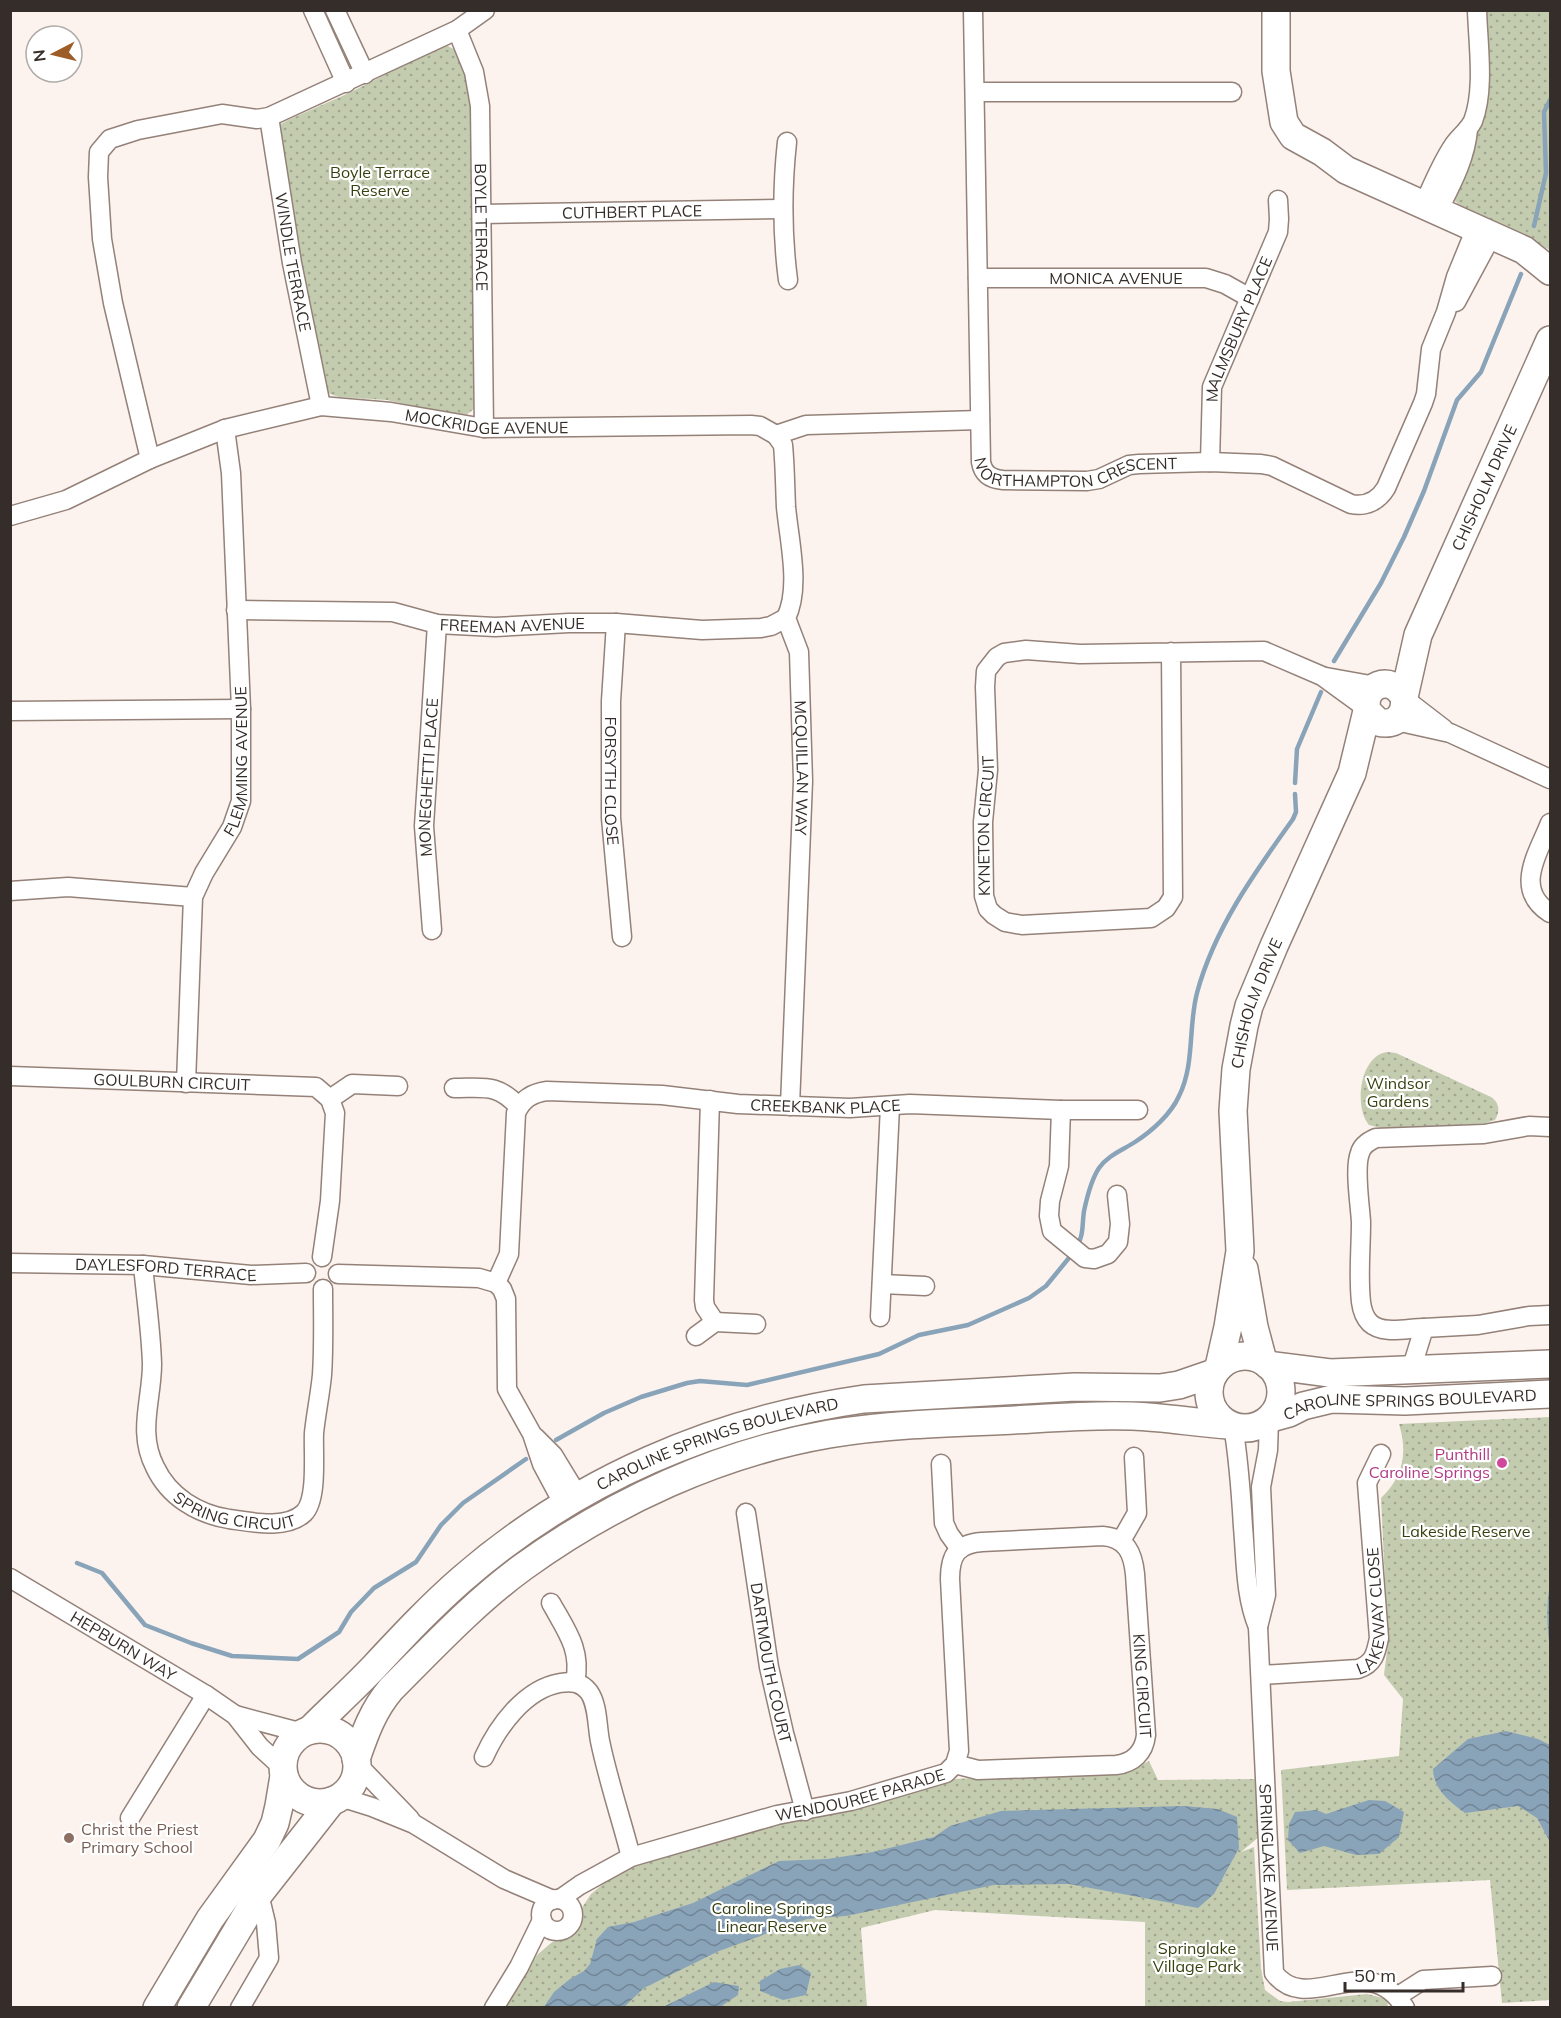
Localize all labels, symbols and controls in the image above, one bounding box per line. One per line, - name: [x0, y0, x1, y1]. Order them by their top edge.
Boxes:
- north arrow: [24, 24, 84, 84]
- text: N: [28, 49, 50, 63]
- park label: Boyle Terrace Reserve: [330, 162, 430, 200]
- street label: BOYLE TERRACE: [471, 163, 492, 291]
- street label: WINDLE TERRACE: [271, 191, 316, 333]
- street label: CUTHBERT PLACE: [562, 200, 702, 223]
- street label: MALMSBURY PLACE: [1202, 253, 1276, 402]
- street label: MONICA AVENUE: [1049, 268, 1183, 288]
- street label: MOCKRIDGE AVENUE: [404, 405, 568, 438]
- street label: CHISHOLM DRIVE: [1447, 421, 1521, 554]
- street label: NORTHAMPTON CRESCENT: [970, 453, 1178, 492]
- street label: FREEMAN AVENUE: [439, 613, 585, 637]
- street label: FLEMMING AVENUE: [219, 686, 252, 840]
- street label: MONEGHETTI PLACE: [414, 697, 442, 858]
- street label: MCQUILLAN WAY: [791, 700, 813, 836]
- street label: FORSYTH CLOSE: [601, 716, 623, 846]
- street label: KYNETON CIRCUIT: [973, 755, 998, 896]
- street label: CHISHOLM DRIVE: [1226, 935, 1286, 1070]
- street label: GOULBURN CIRCUIT: [93, 1069, 251, 1095]
- park label: Windsor Gardens: [1366, 1073, 1430, 1111]
- street label: CREEKBANK PLACE: [750, 1094, 901, 1118]
- street label: DAYLESFORD TERRACE: [75, 1254, 257, 1285]
- street label: CAROLINE SPRINGS BOULEVARD: [1281, 1385, 1537, 1424]
- street label: CAROLINE SPRINGS BOULEVARD: [593, 1393, 840, 1494]
- place label: Punthill Caroline Springs: [1369, 1444, 1490, 1482]
- marker: Punthill Caroline Springs: [1495, 1456, 1509, 1470]
- street label: SPRING CIRCUIT: [169, 1487, 298, 1534]
- park label: Lakeside Reserve: [1402, 1521, 1530, 1541]
- street label: LAKEWAY CLOSE: [1353, 1547, 1389, 1679]
- street label: DARTMOUTH COURT: [747, 1581, 796, 1746]
- street label: HEPBURN WAY: [67, 1607, 180, 1685]
- street label: KING CIRCUIT: [1129, 1633, 1156, 1739]
- street label: WENDOUREE PARADE: [773, 1764, 947, 1825]
- street label: SPRINGLAKE AVENUE: [1255, 1783, 1283, 1952]
- place label: Christ the Priest Primary School: [81, 1819, 199, 1857]
- marker: Christ the Priest Primary School: [62, 1831, 76, 1845]
- park label: Caroline Springs Linear Reserve: [711, 1898, 833, 1936]
- park label: Springlake Village Park: [1153, 1938, 1242, 1976]
- scale bar: [1345, 1955, 1464, 1993]
- text: 50 m: [1354, 1964, 1396, 1987]

